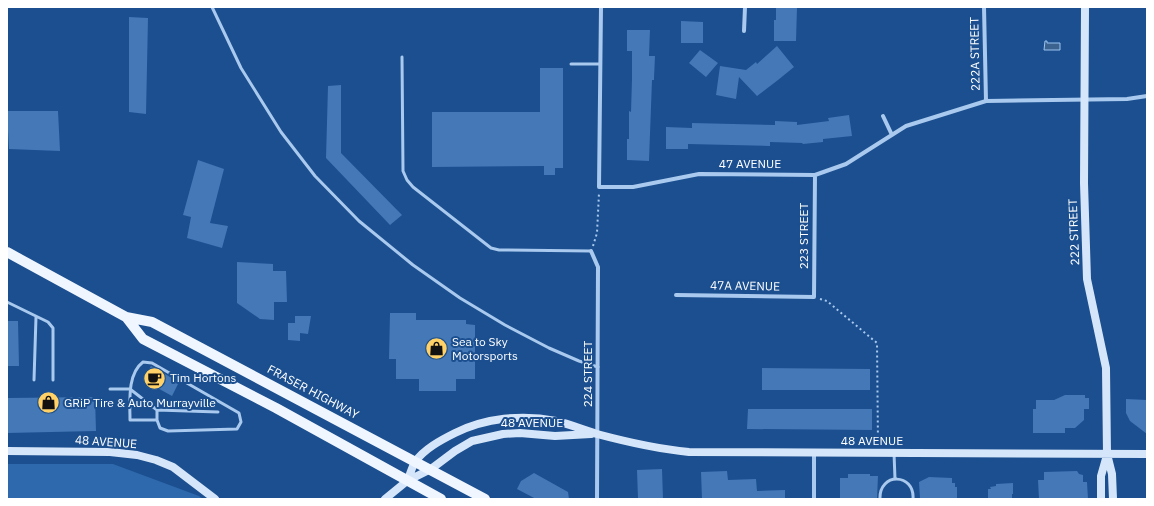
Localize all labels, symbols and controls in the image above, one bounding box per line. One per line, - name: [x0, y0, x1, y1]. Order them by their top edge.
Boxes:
- street label: 222A STREET: [966, 17, 983, 91]
- street label: 47 AVENUE: [719, 156, 781, 171]
- street label: 222 STREET: [1065, 198, 1082, 266]
- street label: 223 STREET: [796, 203, 811, 269]
- street label: 47A AVENUE: [710, 277, 780, 294]
- place label: Sea to Sky Motorsports: [452, 334, 518, 363]
- shop icon: Sea to Sky Motorsports: [423, 336, 449, 362]
- street label: 224 STREET: [580, 341, 595, 407]
- street label: FRASER HIGHWAY: [265, 361, 362, 422]
- cafe icon: Tim Hortons: [141, 365, 167, 391]
- place label: Tim Hortons: [170, 370, 237, 385]
- shop icon: GRiP Tire & Auto Murrayville: [36, 390, 62, 416]
- place label: GRiP Tire & Auto Murrayville: [64, 395, 216, 410]
- street label: 48 AVENUE: [501, 415, 563, 430]
- street label: 48 AVENUE: [74, 432, 138, 451]
- street label: 48 AVENUE: [841, 433, 903, 448]

